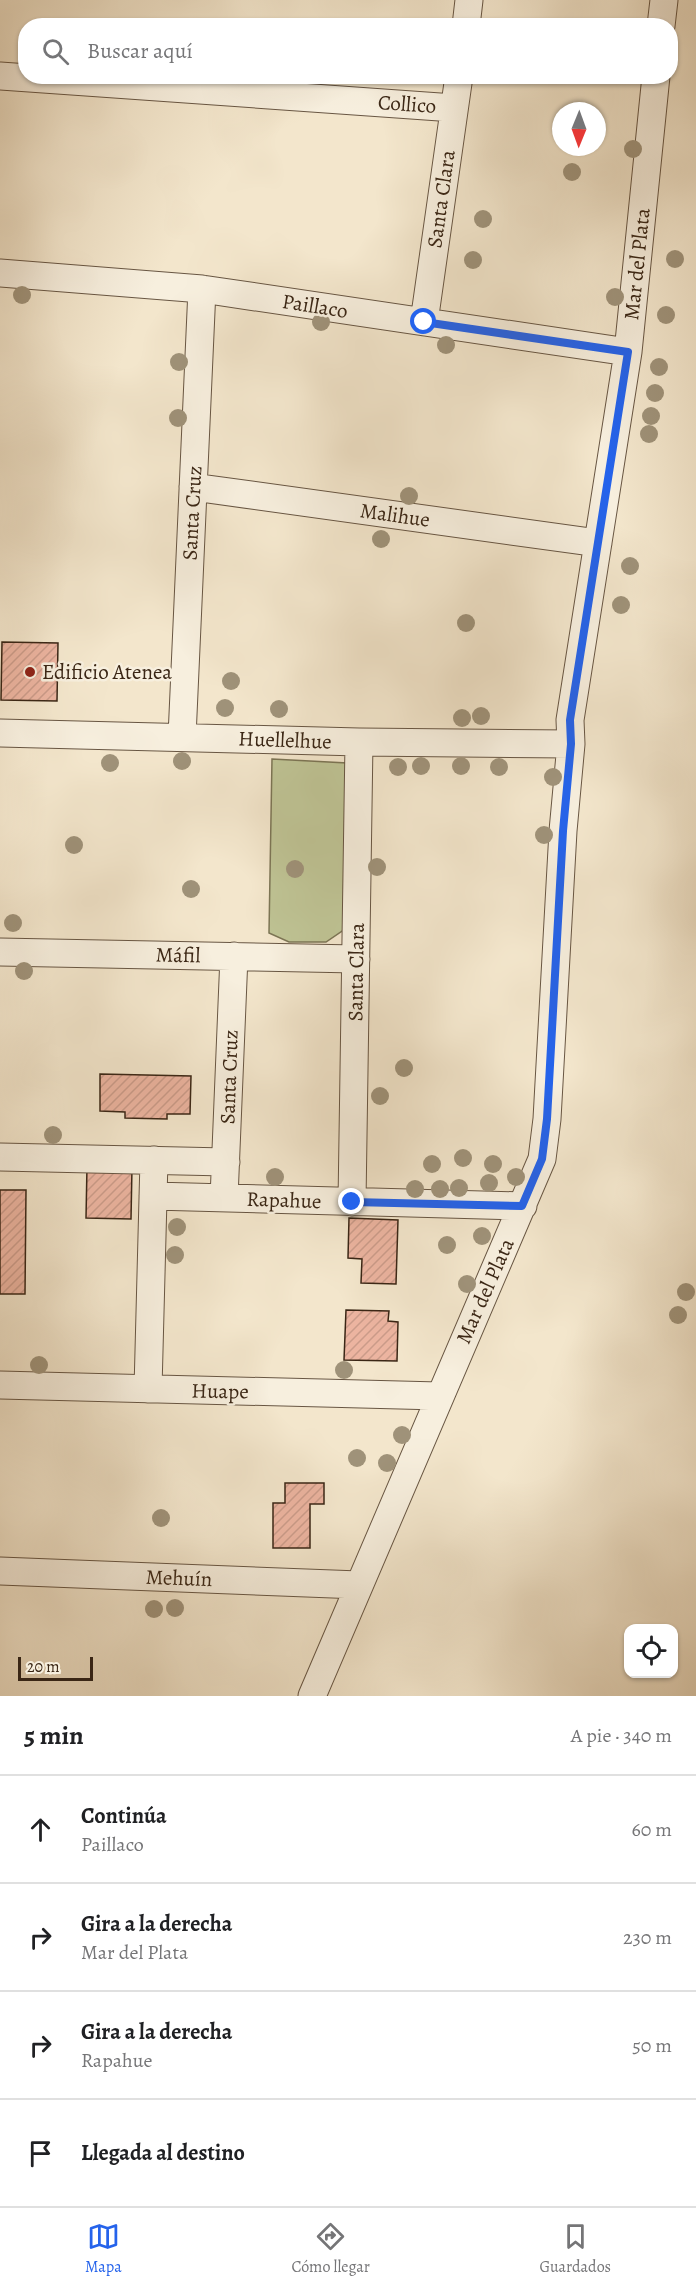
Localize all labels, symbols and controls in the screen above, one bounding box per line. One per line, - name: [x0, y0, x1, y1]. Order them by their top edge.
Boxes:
- search box: [18, 18, 678, 84]
- icon: search: [39, 35, 72, 68]
- text: Buscar aquí: [87, 36, 193, 66]
- street label: Collico: [377, 88, 437, 120]
- north arrow: [552, 102, 606, 156]
- street label: Santa Clara: [420, 148, 462, 250]
- street label: Mar del Plata: [617, 206, 657, 322]
- street label: Paillaco: [280, 287, 350, 325]
- route start: [410, 308, 436, 334]
- street label: Santa Cruz: [176, 465, 208, 561]
- street label: Malihue: [358, 496, 432, 534]
- place label: Edificio Atenea: [42, 658, 172, 686]
- marker: Edificio Atenea: [23, 665, 37, 679]
- street label: Huellelhue: [238, 724, 332, 756]
- street label: Santa Clara: [341, 922, 371, 1022]
- street label: Máfil: [155, 941, 201, 969]
- street label: Santa Cruz: [213, 1029, 245, 1125]
- street label: Rapahue: [246, 1185, 322, 1215]
- route end: [338, 1188, 364, 1214]
- street label: Mar del Plata: [449, 1234, 521, 1348]
- street label: Huape: [191, 1377, 249, 1405]
- street label: Mehuín: [145, 1563, 213, 1593]
- map controls: [624, 1624, 678, 1678]
- button: locate: [624, 1624, 678, 1678]
- scale bar: [18, 1654, 93, 1682]
- text: 20 m: [27, 1656, 60, 1678]
- text: 5 min: [24, 1718, 84, 1753]
- text: A pie · 340 m: [571, 1722, 672, 1749]
- text: Continúa: [81, 1801, 167, 1831]
- icon: ahead: [24, 1813, 57, 1846]
- text: 60 m: [632, 1816, 672, 1843]
- text: Paillaco: [81, 1831, 144, 1858]
- text: Gira a la derecha: [81, 1909, 232, 1939]
- icon: right: [24, 1921, 57, 1954]
- text: 230 m: [623, 1924, 672, 1951]
- text: Mar del Plata: [81, 1939, 188, 1966]
- text: Gira a la derecha: [81, 2017, 232, 2047]
- icon: right: [24, 2029, 57, 2062]
- text: 50 m: [632, 2032, 672, 2059]
- text: Rapahue: [81, 2047, 152, 2074]
- icon: arrive: [24, 2137, 57, 2170]
- text: Llegada al destino: [81, 2138, 245, 2168]
- tab: Mapa: [85, 2220, 122, 2278]
- tab: Cómo llegar: [291, 2220, 370, 2278]
- tab: Guardados: [540, 2220, 611, 2278]

